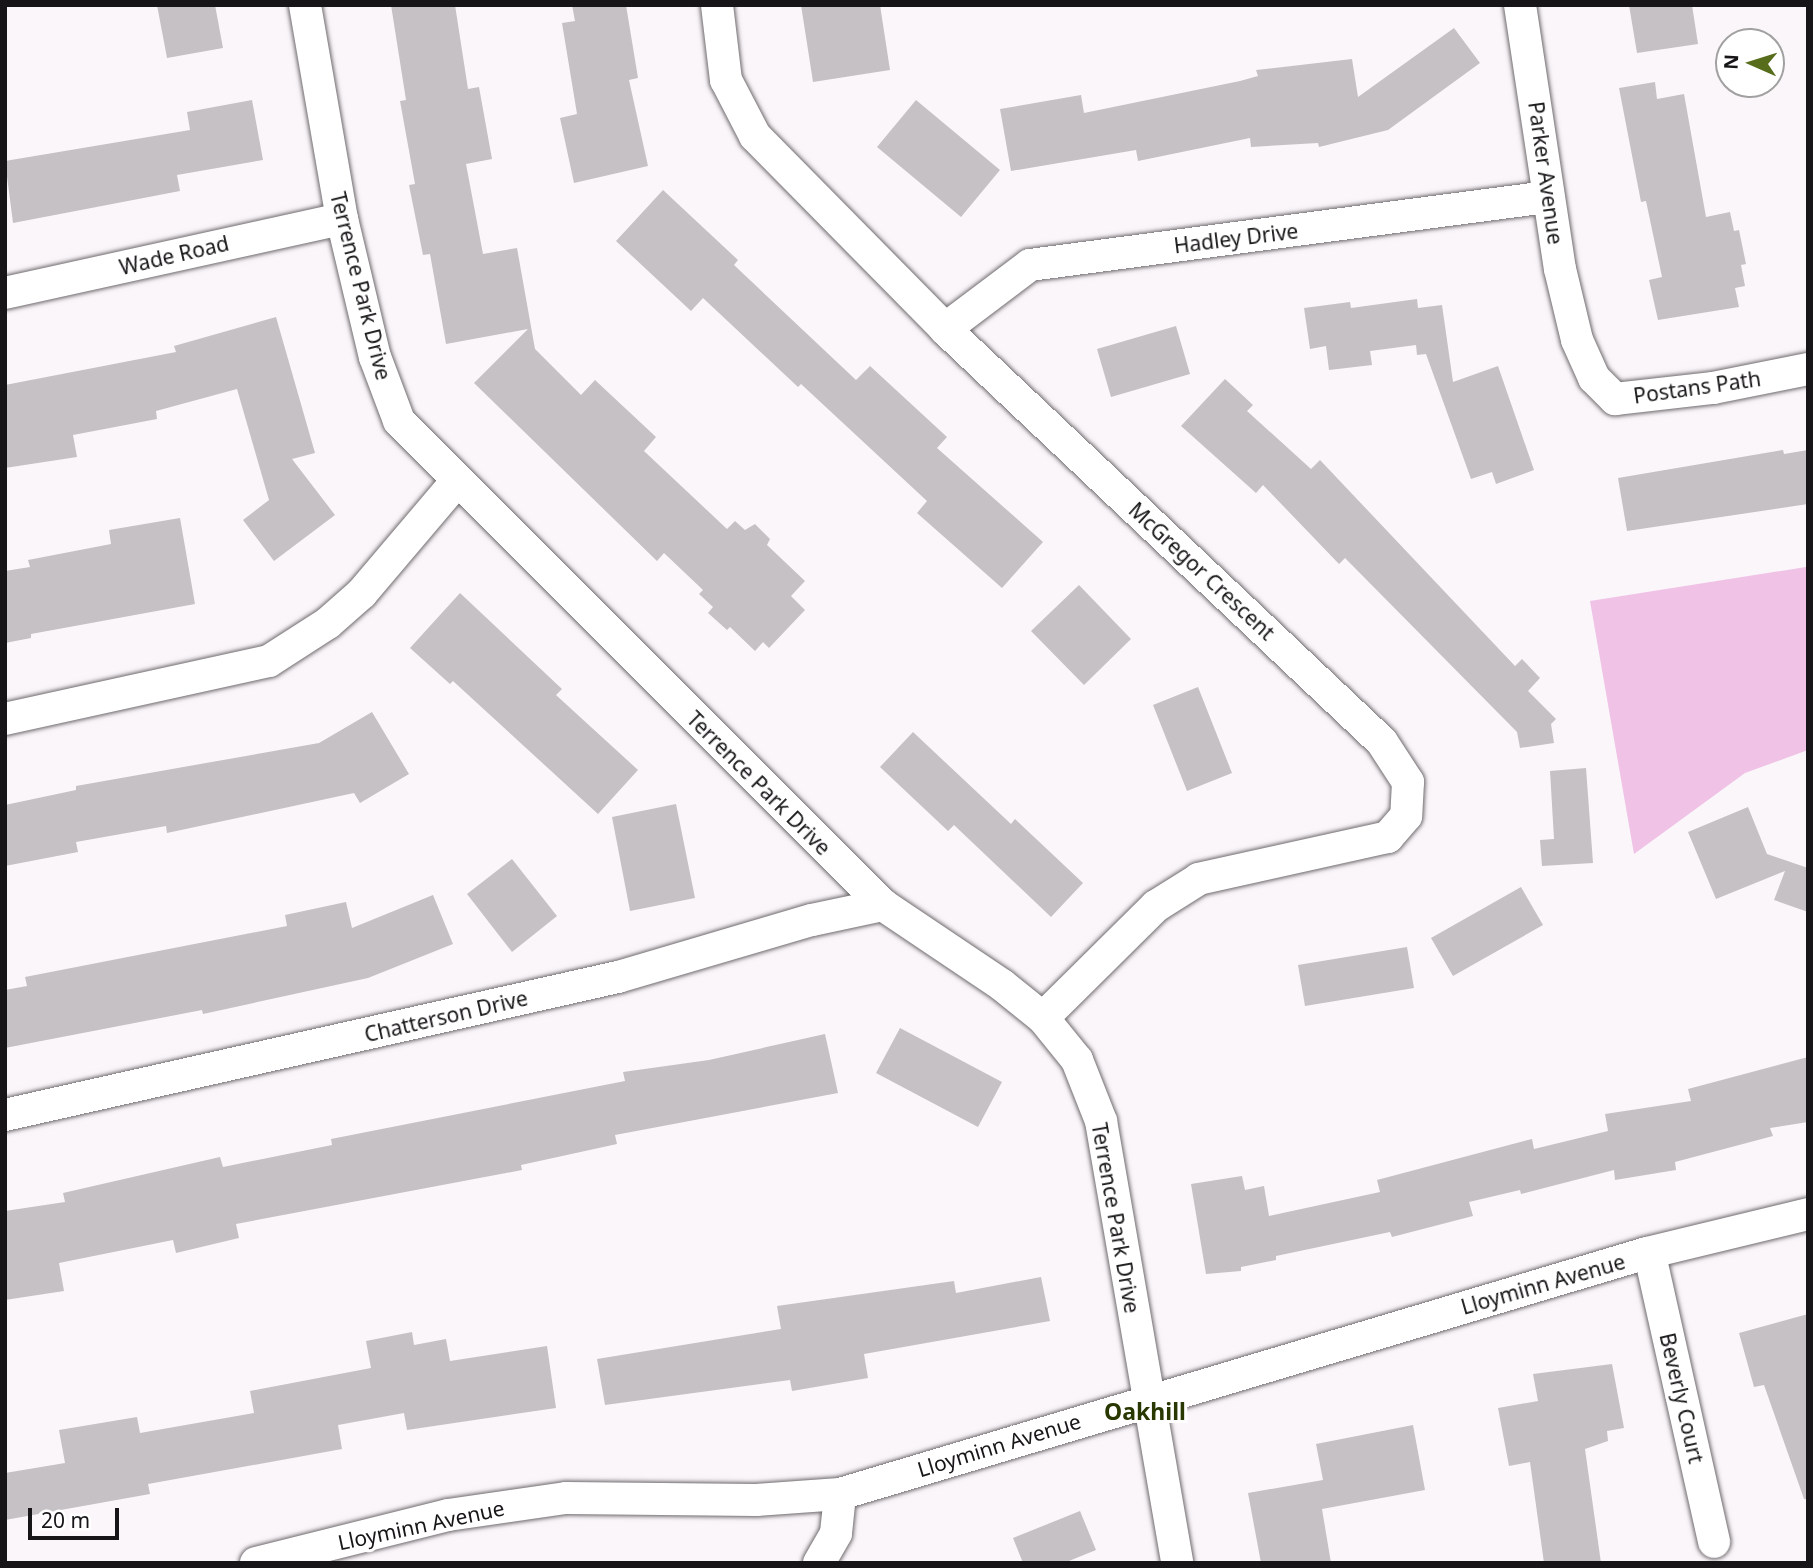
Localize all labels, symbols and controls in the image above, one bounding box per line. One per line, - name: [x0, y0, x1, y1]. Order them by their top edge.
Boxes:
- north arrow: [1715, 28, 1785, 98]
- text: N: [1718, 54, 1744, 70]
- street label: Parker Avenue: [1523, 100, 1569, 246]
- street label: Terrence Park Drive: [325, 189, 397, 383]
- street label: Hadley Drive: [1172, 218, 1300, 258]
- street label: Wade Road: [117, 230, 231, 280]
- street label: Postans Path: [1632, 366, 1762, 408]
- street label: McGregor Crescent: [1124, 497, 1280, 645]
- street label: Terrence Park Drive: [682, 706, 836, 860]
- street label: Chatterson Drive: [362, 985, 530, 1047]
- street label: Terrence Park Drive: [1087, 1121, 1145, 1315]
- street label: Lloyminn Avenue: [1458, 1249, 1628, 1319]
- street label: Beverly Court: [1655, 1330, 1709, 1466]
- district label: Oakhill: [1104, 1397, 1186, 1425]
- street label: Lloyminn Avenue: [914, 1408, 1084, 1482]
- scale bar: [32, 1494, 122, 1538]
- street label: Lloyminn Avenue: [335, 1495, 507, 1555]
- text: 20 m: [41, 1506, 90, 1534]

